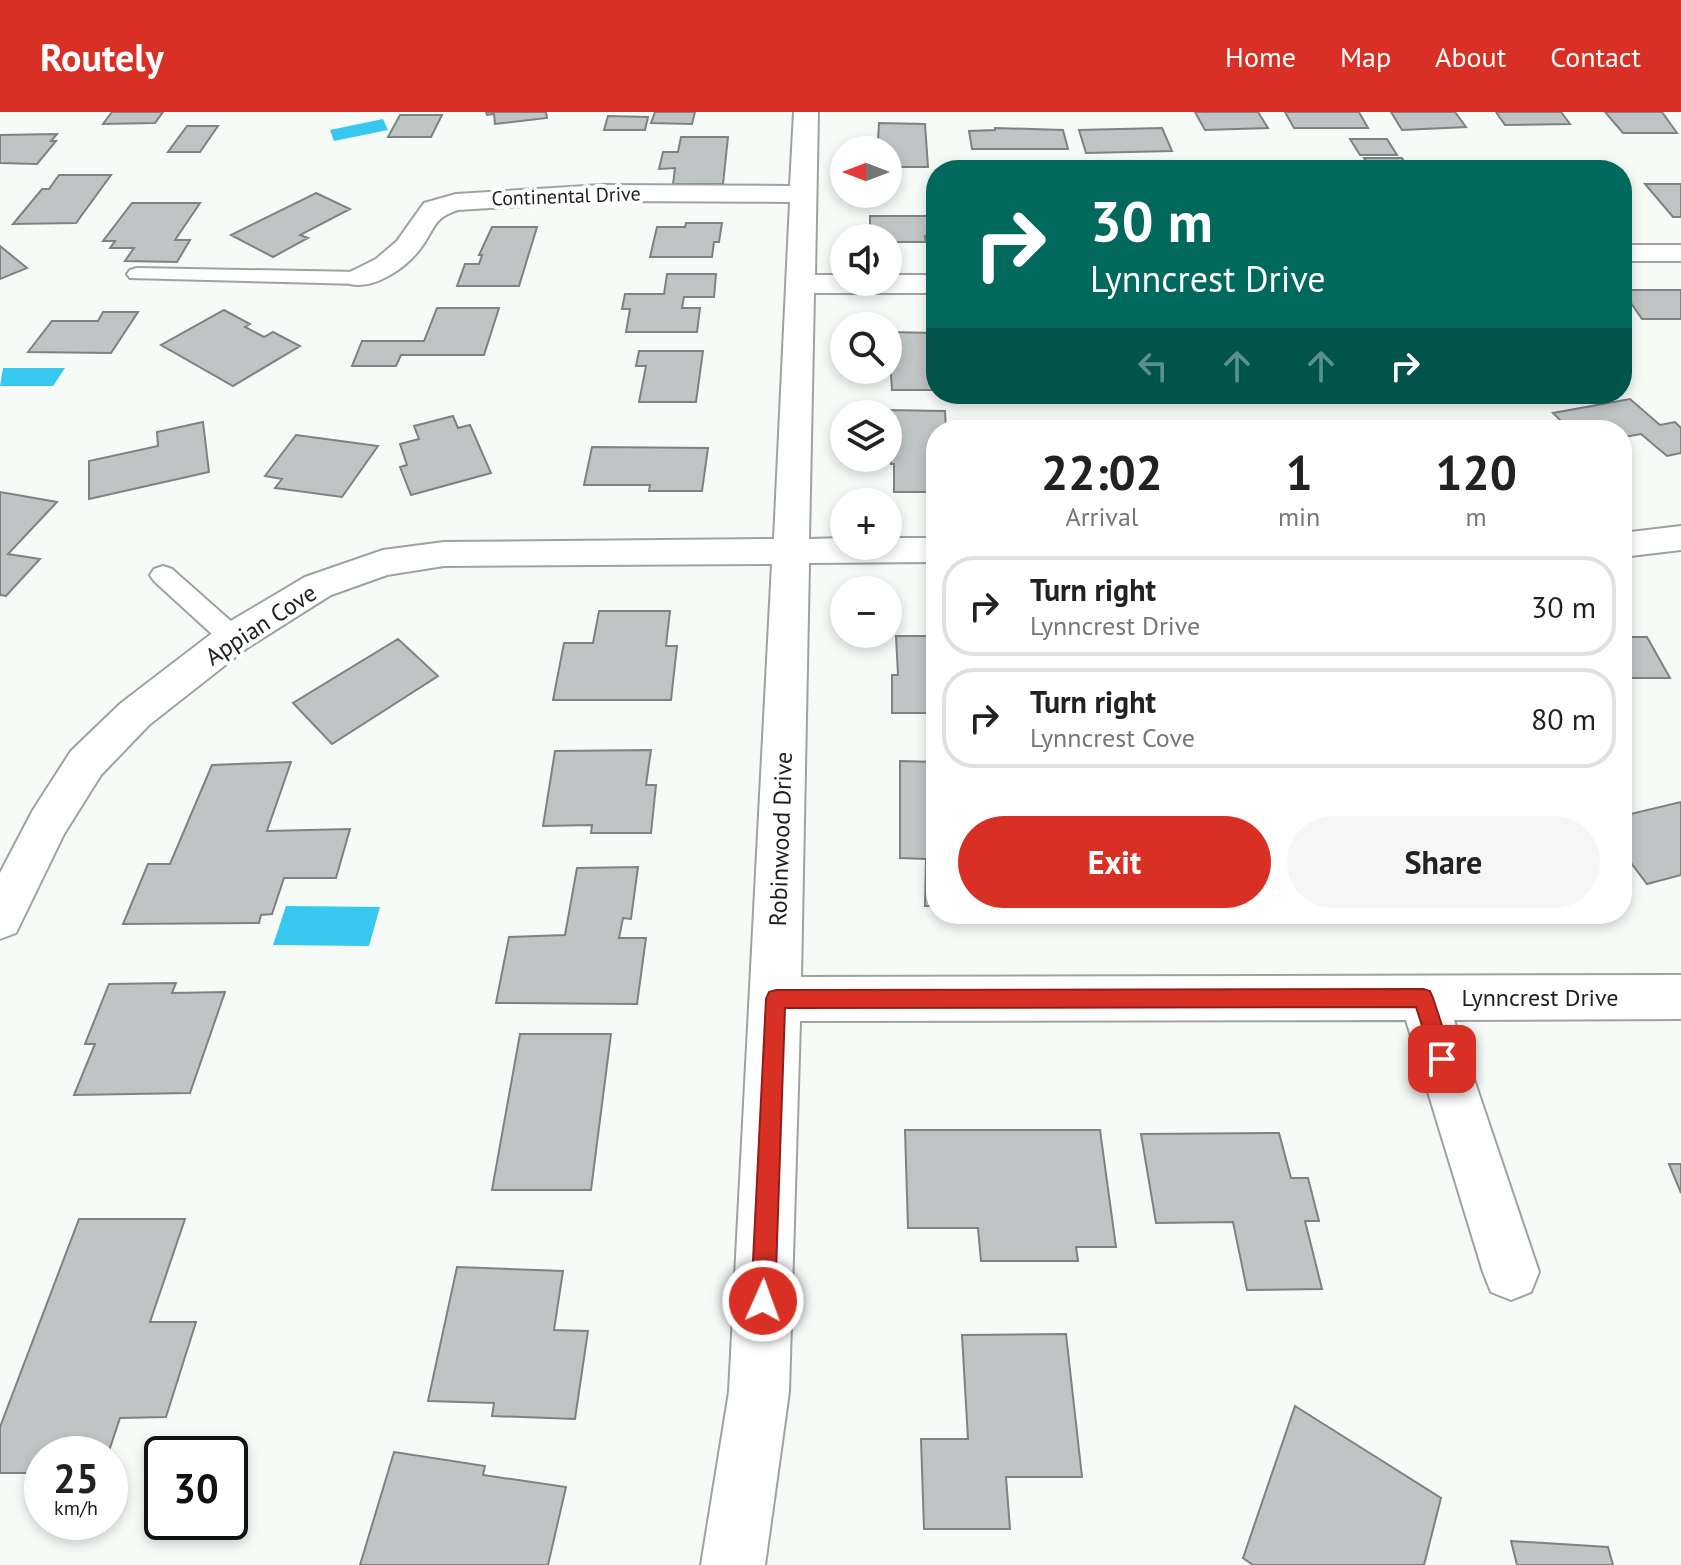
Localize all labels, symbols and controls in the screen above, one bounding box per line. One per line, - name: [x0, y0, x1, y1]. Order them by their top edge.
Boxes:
- text: Routely: [40, 32, 164, 81]
- text: Home: [1225, 38, 1296, 75]
- text: Map: [1340, 38, 1391, 75]
- text: About: [1435, 38, 1506, 75]
- text: Contact: [1550, 38, 1641, 75]
- north arrow: [830, 136, 902, 208]
- map controls: [830, 136, 902, 648]
- street label: Continental Drive: [491, 180, 641, 212]
- text: 30 m: [1090, 185, 1213, 257]
- icon: right: [958, 192, 1062, 296]
- button: sound: [830, 224, 902, 296]
- text: Lynncrest Drive: [1090, 255, 1326, 302]
- button: search: [830, 312, 902, 384]
- icon: left: [1131, 344, 1175, 388]
- icon: ahead: [1215, 344, 1259, 388]
- icon: ahead: [1299, 344, 1343, 388]
- icon: right: [1383, 344, 1427, 388]
- button: layers: [830, 400, 902, 472]
- text: 22:02: [1041, 441, 1163, 503]
- text: 1: [1285, 441, 1313, 503]
- text: 120: [1435, 441, 1517, 503]
- button: +: [830, 488, 902, 560]
- text: Arrival: [1066, 500, 1138, 533]
- text: min: [1278, 500, 1320, 533]
- text: m: [1466, 500, 1487, 533]
- text: Turn right: [1030, 570, 1156, 609]
- button: −: [830, 576, 902, 648]
- street label: Appian Cove: [199, 577, 322, 672]
- icon: right: [962, 584, 1006, 628]
- text: 30 m: [1531, 587, 1596, 626]
- text: Lynncrest Drive: [1030, 609, 1200, 642]
- text: Turn right: [1030, 682, 1156, 721]
- icon: right: [962, 696, 1006, 740]
- text: 80 m: [1531, 699, 1596, 738]
- text: Lynncrest Cove: [1030, 721, 1195, 754]
- street label: Robinwood Drive: [762, 751, 799, 927]
- button: Exit: [958, 816, 1271, 908]
- button: Share: [1287, 816, 1600, 908]
- street label: Lynncrest Drive: [1461, 982, 1619, 1013]
- pin: [1408, 1025, 1476, 1093]
- icon: arrive: [1420, 1037, 1464, 1081]
- position arrow: [721, 1259, 805, 1343]
- speed limit sign: 30: [144, 1436, 248, 1540]
- text: 25: [53, 1452, 99, 1504]
- text: km/h: [54, 1495, 98, 1521]

